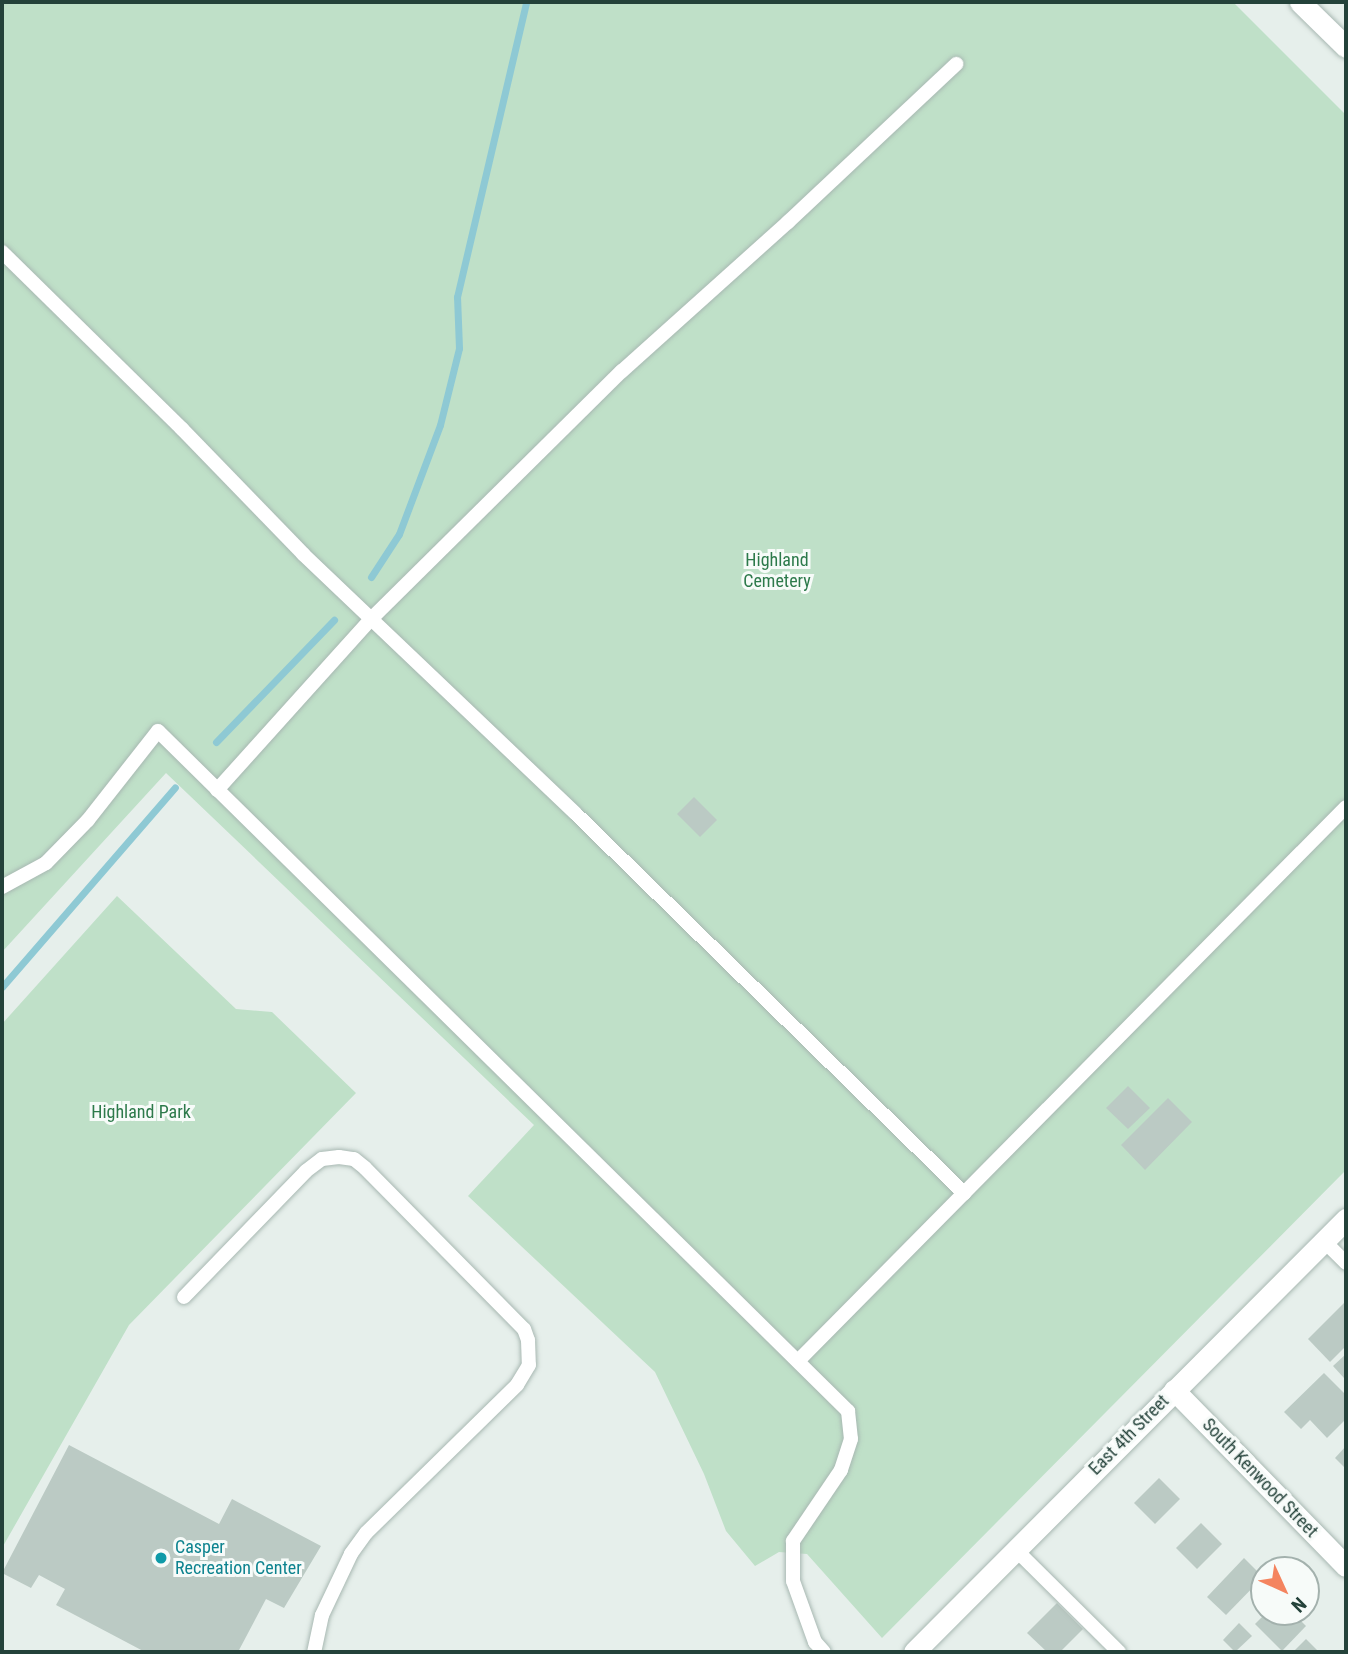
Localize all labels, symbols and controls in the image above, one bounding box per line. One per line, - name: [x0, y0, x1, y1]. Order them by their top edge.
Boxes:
- park label: Highland Cemetery: [743, 550, 811, 592]
- park label: Highland Park: [91, 1101, 191, 1123]
- street label: East 4th Street: [1084, 1390, 1174, 1480]
- street label: South Kenwood Street: [1198, 1414, 1322, 1542]
- place label: Casper Recreation Center: [175, 1537, 302, 1580]
- marker: Casper Recreation Center: [153, 1550, 169, 1566]
- north arrow: [1250, 1556, 1320, 1626]
- text: N: [1287, 1593, 1311, 1617]

